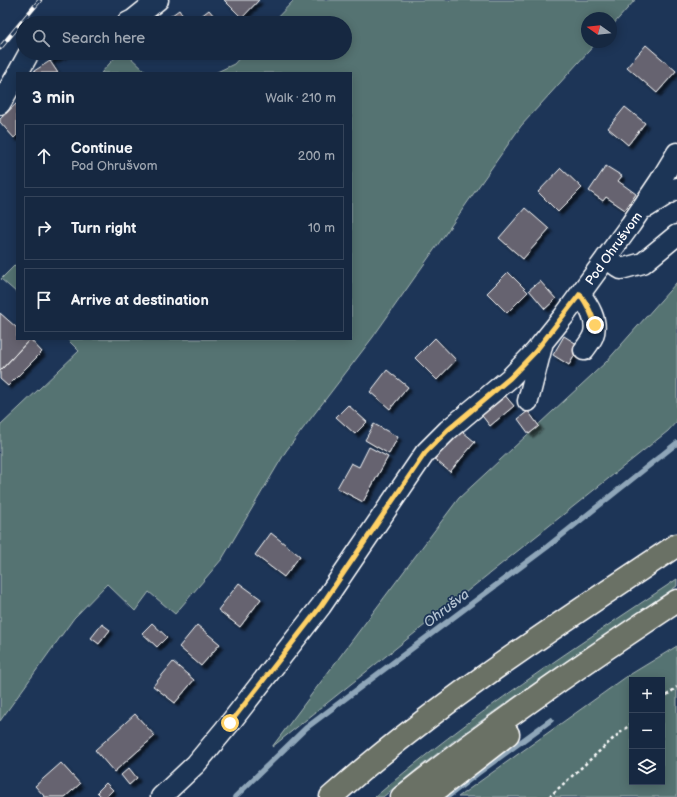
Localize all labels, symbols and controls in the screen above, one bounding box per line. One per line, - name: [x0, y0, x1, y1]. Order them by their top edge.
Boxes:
- north arrow: [581, 12, 617, 48]
- search box: [16, 16, 352, 60]
- icon: search: [30, 27, 52, 49]
- text: Search here: [62, 29, 145, 48]
- text: 3 min: [32, 88, 75, 108]
- text: Walk · 210 m: [265, 90, 336, 106]
- text: Continue: [71, 139, 133, 158]
- icon: ahead: [33, 145, 55, 167]
- text: 200 m: [298, 148, 335, 164]
- text: Pod Ohrušvom: [71, 158, 157, 174]
- street label: Pod Ohrušvom: [582, 209, 646, 288]
- icon: right: [33, 217, 55, 239]
- text: Turn right: [71, 219, 136, 238]
- text: 10 m: [308, 220, 335, 236]
- icon: arrive: [33, 289, 55, 311]
- text: Arrive at destination: [71, 291, 209, 310]
- route end: [586, 316, 604, 334]
- water label: Ohrušva: [420, 586, 473, 631]
- map controls: [629, 677, 665, 785]
- button: +: [629, 677, 665, 713]
- button: −: [629, 713, 665, 749]
- route start: [221, 714, 239, 732]
- button: layers: [629, 749, 665, 785]

